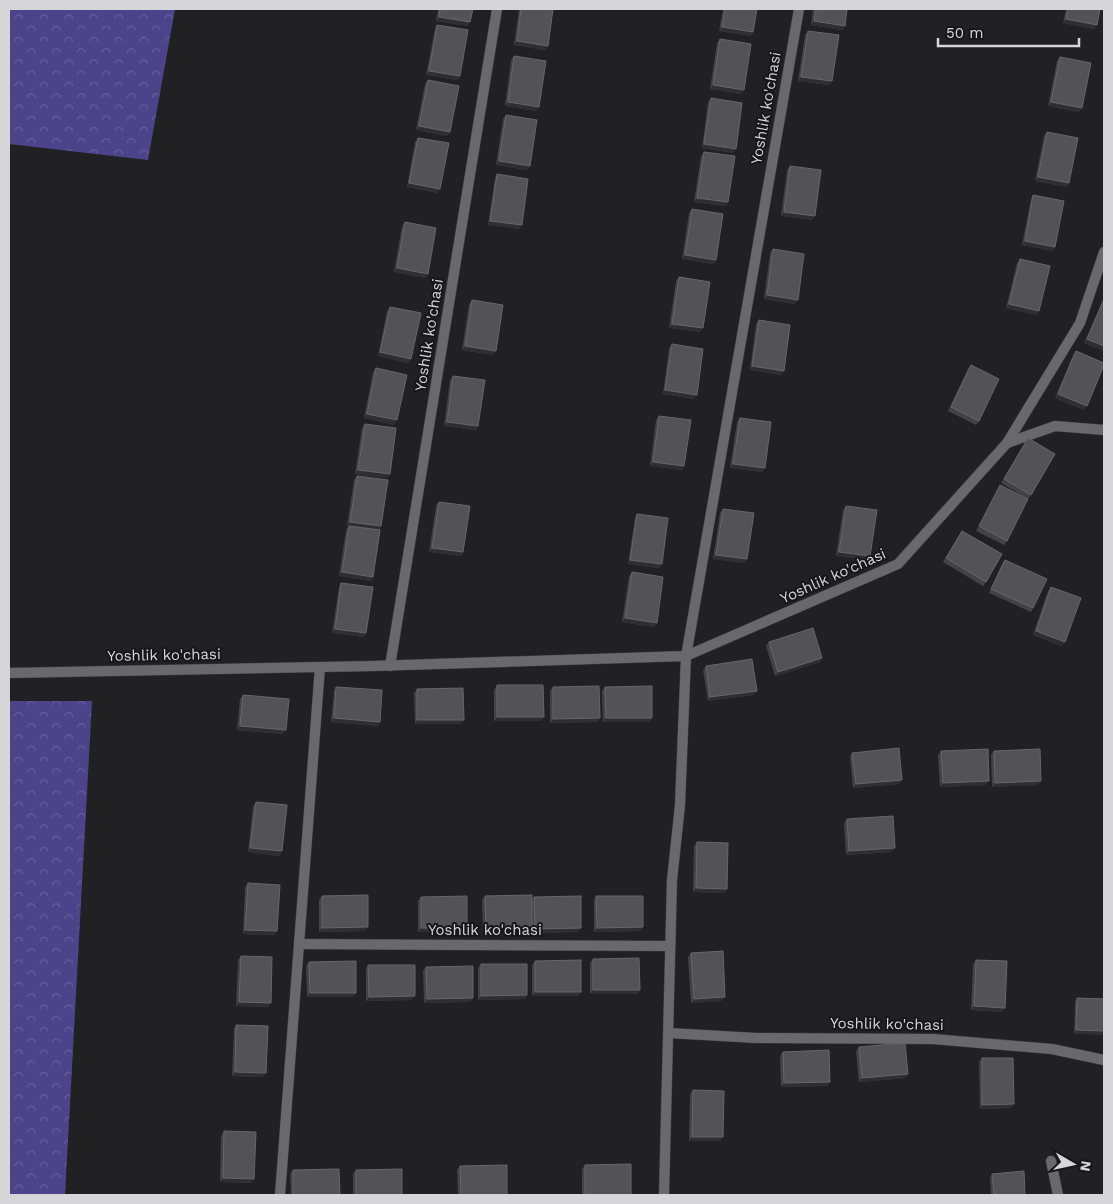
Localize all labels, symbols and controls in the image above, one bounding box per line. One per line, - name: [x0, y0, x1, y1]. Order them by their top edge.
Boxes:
- scale bar: [938, 15, 1079, 47]
- text: 50 m: [946, 24, 983, 42]
- street label: Yoshlik ko'chasi: [747, 50, 785, 166]
- street label: Yoshlik ko'chasi: [411, 277, 447, 393]
- street label: Yoshlik ko'chasi: [777, 545, 889, 607]
- street label: Yoshlik ko'chasi: [107, 645, 221, 665]
- street label: Yoshlik ko'chasi: [428, 921, 542, 939]
- street label: Yoshlik ko'chasi: [830, 1014, 944, 1034]
- north arrow: [1048, 1139, 1098, 1189]
- text: N: [1077, 1160, 1095, 1172]

